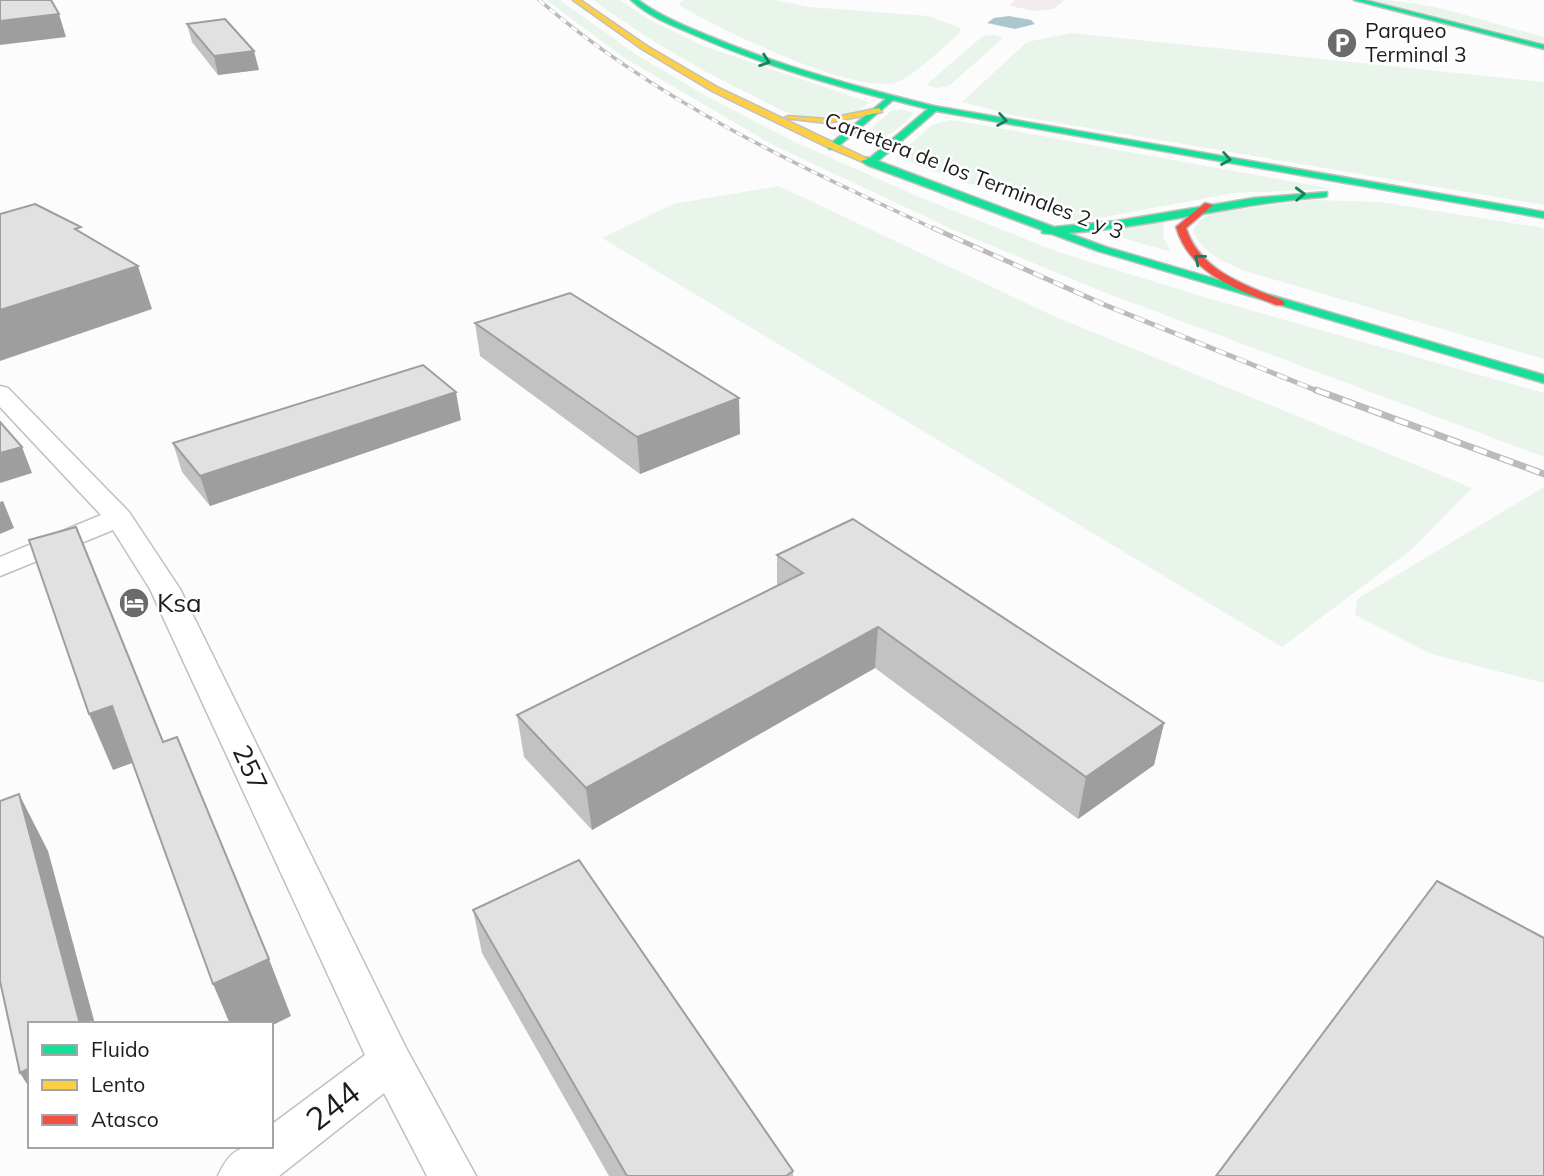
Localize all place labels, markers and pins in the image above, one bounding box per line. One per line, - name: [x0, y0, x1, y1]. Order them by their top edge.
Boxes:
- place label: Parqueo Terminal 3: [1365, 17, 1467, 67]
- parking icon: Parqueo Terminal 3: [1325, 26, 1359, 60]
- hotel icon: Ksa: [117, 586, 151, 620]
- place label: Ksa: [157, 586, 202, 619]

